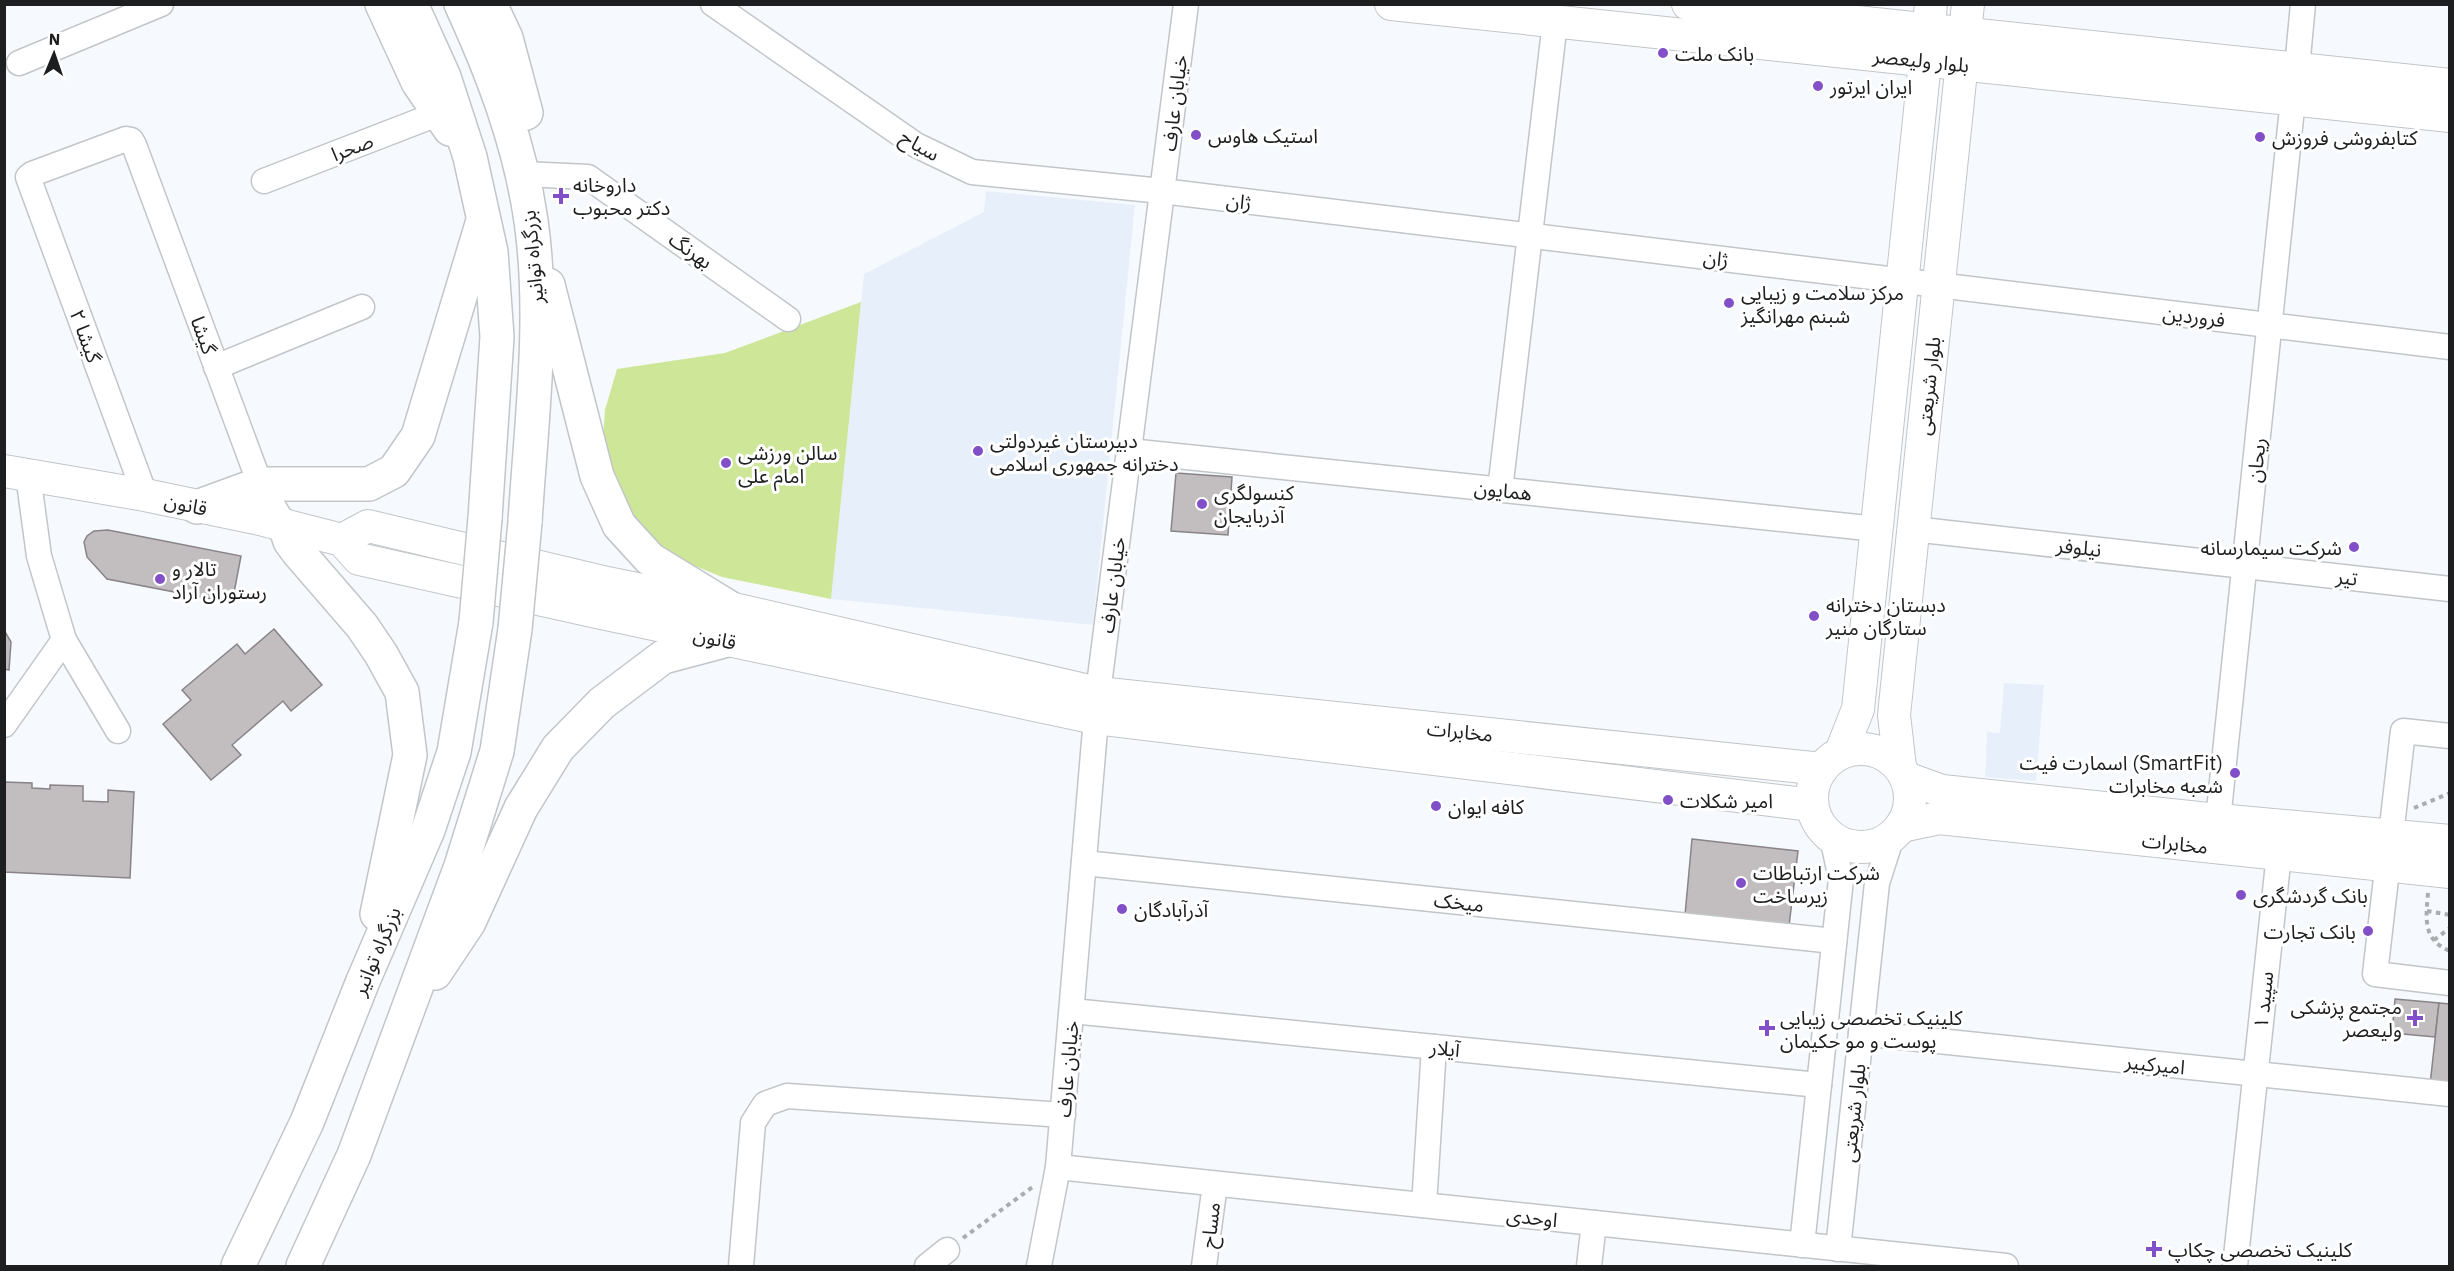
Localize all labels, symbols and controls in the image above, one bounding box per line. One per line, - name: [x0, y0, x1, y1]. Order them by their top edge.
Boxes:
- north arrow: [24, 24, 84, 84]
- text: N: [48, 29, 61, 49]
- place label: بانک ملت: [1675, 40, 1754, 67]
- street label: بلوار ولیعصر: [1871, 41, 1970, 78]
- marker: بانک ملت: [1656, 46, 1670, 60]
- street label: خیابان عارف: [1155, 53, 1193, 153]
- place label: ایران ایرتور: [1829, 73, 1912, 100]
- marker: ایران ایرتور: [1811, 79, 1825, 93]
- place label: استیک هاوس: [1208, 122, 1318, 149]
- street label: سیاح: [894, 123, 945, 169]
- place label: کتابفروشی فروزش: [2272, 124, 2418, 151]
- street label: صحرا: [327, 127, 377, 167]
- marker: استیک هاوس: [1189, 128, 1203, 142]
- marker: کتابفروشی فروزش: [2253, 130, 2267, 144]
- place label: داروخانه دکتر محبوب: [573, 171, 670, 221]
- street label: ژان: [1225, 186, 1253, 216]
- marker: داروخانه دکتر محبوب: [554, 189, 568, 203]
- street label: بزرگراه توانیر: [514, 209, 550, 306]
- street label: بهرنگ: [664, 225, 718, 275]
- street label: ژان: [1702, 243, 1730, 273]
- place label: مرکز سلامت و زیبایی شبنم مهرانگیز: [1740, 279, 1904, 331]
- marker: مرکز سلامت و زیبایی شبنم مهرانگیز: [1722, 296, 1736, 310]
- street label: فروردین: [2161, 299, 2227, 333]
- street label: گیشا ۲: [64, 306, 108, 367]
- street label: گیشا: [185, 312, 224, 358]
- street label: بلوار شریعتى: [1909, 335, 1947, 437]
- place label: دبیرستان غیردولتی دخترانه جمهوری اسلامی: [990, 427, 1179, 477]
- street label: ریحان: [2240, 436, 2272, 484]
- place label: سالن ورزشی امام علی: [738, 439, 837, 491]
- marker: دبیرستان غیردولتی دخترانه جمهوری اسلامی: [971, 444, 985, 458]
- marker: سالن ورزشی امام علی: [719, 456, 733, 470]
- street label: همایون: [1473, 474, 1533, 506]
- place label: کنسولگری آذربایجان: [1214, 479, 1295, 529]
- street label: قانون: [162, 486, 210, 522]
- marker: کنسولگری آذربایجان: [1195, 497, 1209, 511]
- street label: نیلوفر: [2054, 531, 2103, 563]
- place label: شرکت سیمارسانه: [2201, 534, 2342, 561]
- street label: خیابان عارف: [1093, 535, 1131, 635]
- marker: شرکت سیمارسانه: [2347, 540, 2361, 554]
- place label: تالار و رستوران آراد: [172, 555, 267, 605]
- street label: تیر: [2334, 562, 2359, 592]
- marker: تالار و رستوران آراد: [153, 572, 167, 586]
- place label: دبستان دخترانه ستارگان منیر: [1825, 591, 1946, 641]
- marker: دبستان دخترانه ستارگان منیر: [1807, 609, 1821, 623]
- street label: قانون: [691, 620, 739, 656]
- street label: مخابرات: [1426, 714, 1494, 748]
- place label: اسمارت فیت (SmartFit) شعبه مخابرات: [2019, 749, 2223, 799]
- marker: اسمارت فیت (SmartFit) شعبه مخابرات: [2228, 766, 2242, 780]
- place label: امیر شکلات: [1680, 787, 1773, 814]
- place label: کافه ایوان: [1448, 793, 1525, 820]
- marker: امیر شکلات: [1661, 793, 1675, 807]
- marker: کافه ایوان: [1429, 799, 1443, 813]
- street label: مخابرات: [2141, 826, 2209, 860]
- place label: شرکت ارتباطات زیرساخت: [1753, 859, 1880, 909]
- marker: شرکت ارتباطات زیرساخت: [1734, 876, 1748, 890]
- place label: بانک گردشگری: [2253, 882, 2368, 909]
- street label: میخک: [1433, 886, 1485, 918]
- marker: بانک گردشگری: [2234, 888, 2248, 902]
- place label: آذرآبادگان: [1134, 896, 1209, 923]
- street label: بزرگراه توانیر: [345, 902, 407, 1000]
- marker: آذرآبادگان: [1115, 902, 1129, 916]
- place label: بانک تجارت: [2263, 918, 2356, 945]
- marker: بانک تجارت: [2361, 924, 2375, 938]
- street label: سپید ۱: [2247, 970, 2280, 1030]
- place label: مجتمع پزشکی ولیعصر: [2291, 993, 2402, 1043]
- place label: کلینیک تخصصی زیبایی پوست و مو حکیمان: [1780, 1004, 1963, 1054]
- marker: مجتمع پزشکی ولیعصر: [2406, 1009, 2424, 1027]
- marker: کلینیک تخصصی زیبایی پوست و مو حکیمان: [1758, 1019, 1776, 1037]
- street label: خیابان عارف: [1049, 1020, 1085, 1118]
- street label: آیلار: [1428, 1033, 1462, 1063]
- street label: امیرکبیر: [2123, 1047, 2186, 1081]
- street label: بلوار شریعتى: [1834, 1062, 1872, 1164]
- street label: مساح: [1194, 1200, 1228, 1250]
- street label: اوحدی: [1505, 1201, 1559, 1233]
- place label: کلينيک تخصصی چکاپ: [2168, 1236, 2353, 1263]
- marker: کلينيک تخصصی چکاپ: [2145, 1240, 2163, 1258]

